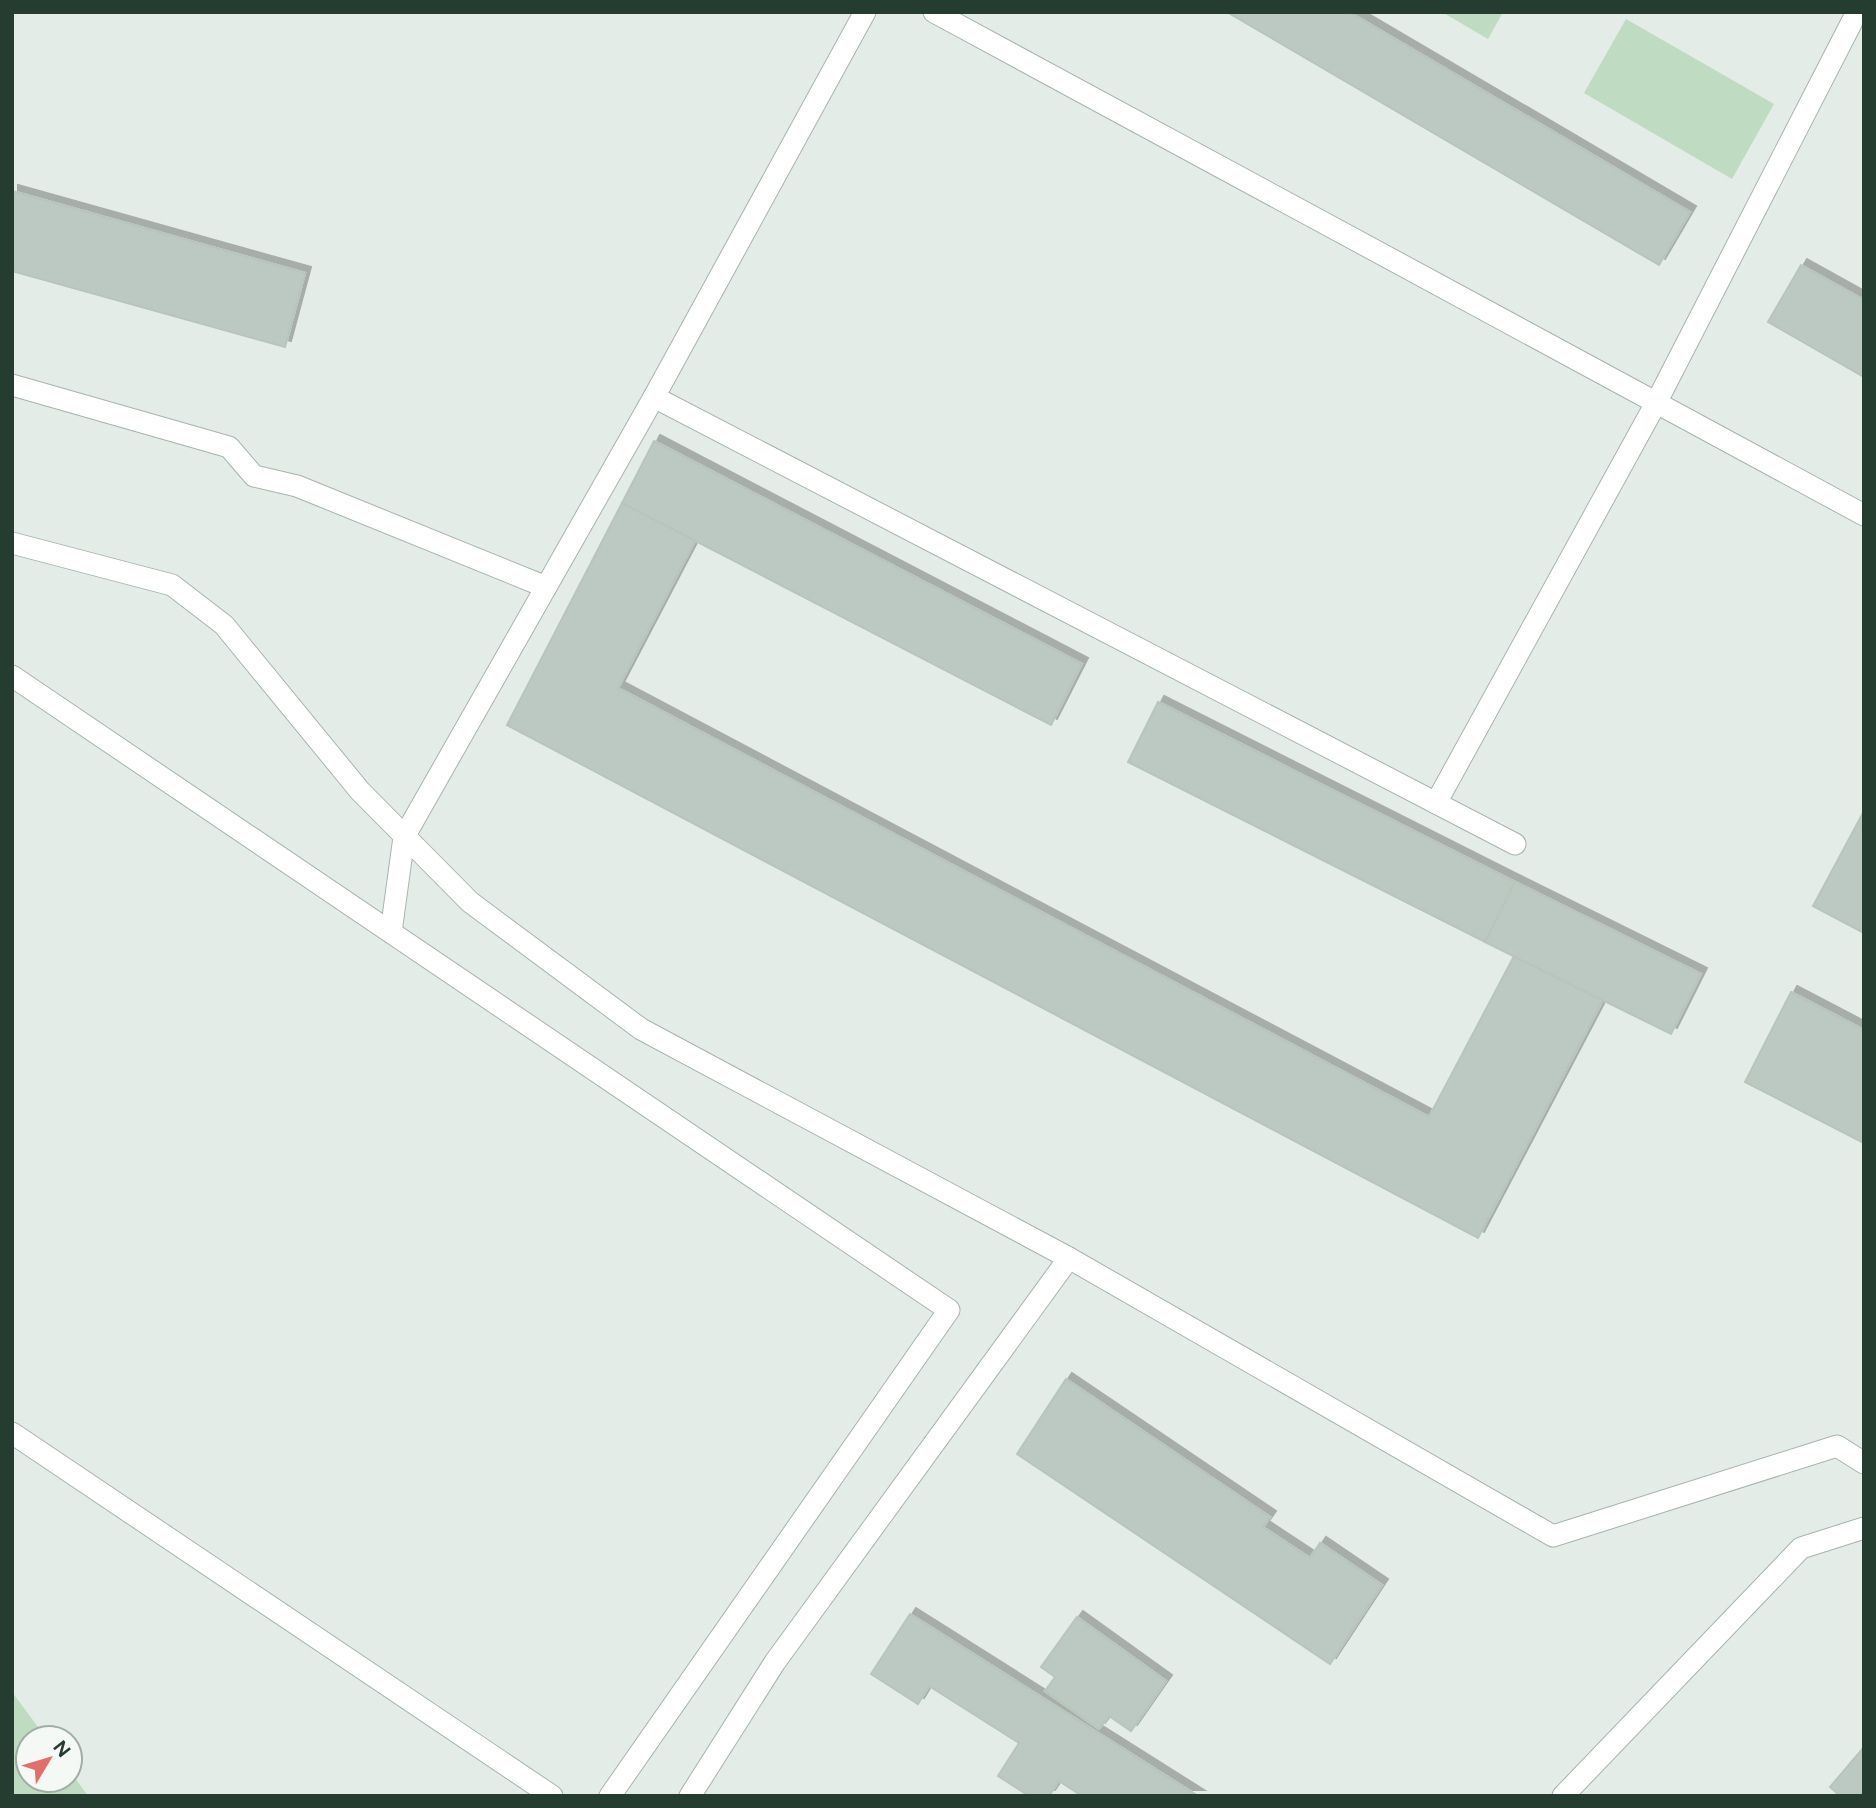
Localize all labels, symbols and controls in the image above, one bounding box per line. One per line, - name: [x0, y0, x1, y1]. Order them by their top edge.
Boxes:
- north arrow: [14, 1724, 84, 1794]
- text: N: [48, 1736, 76, 1762]

